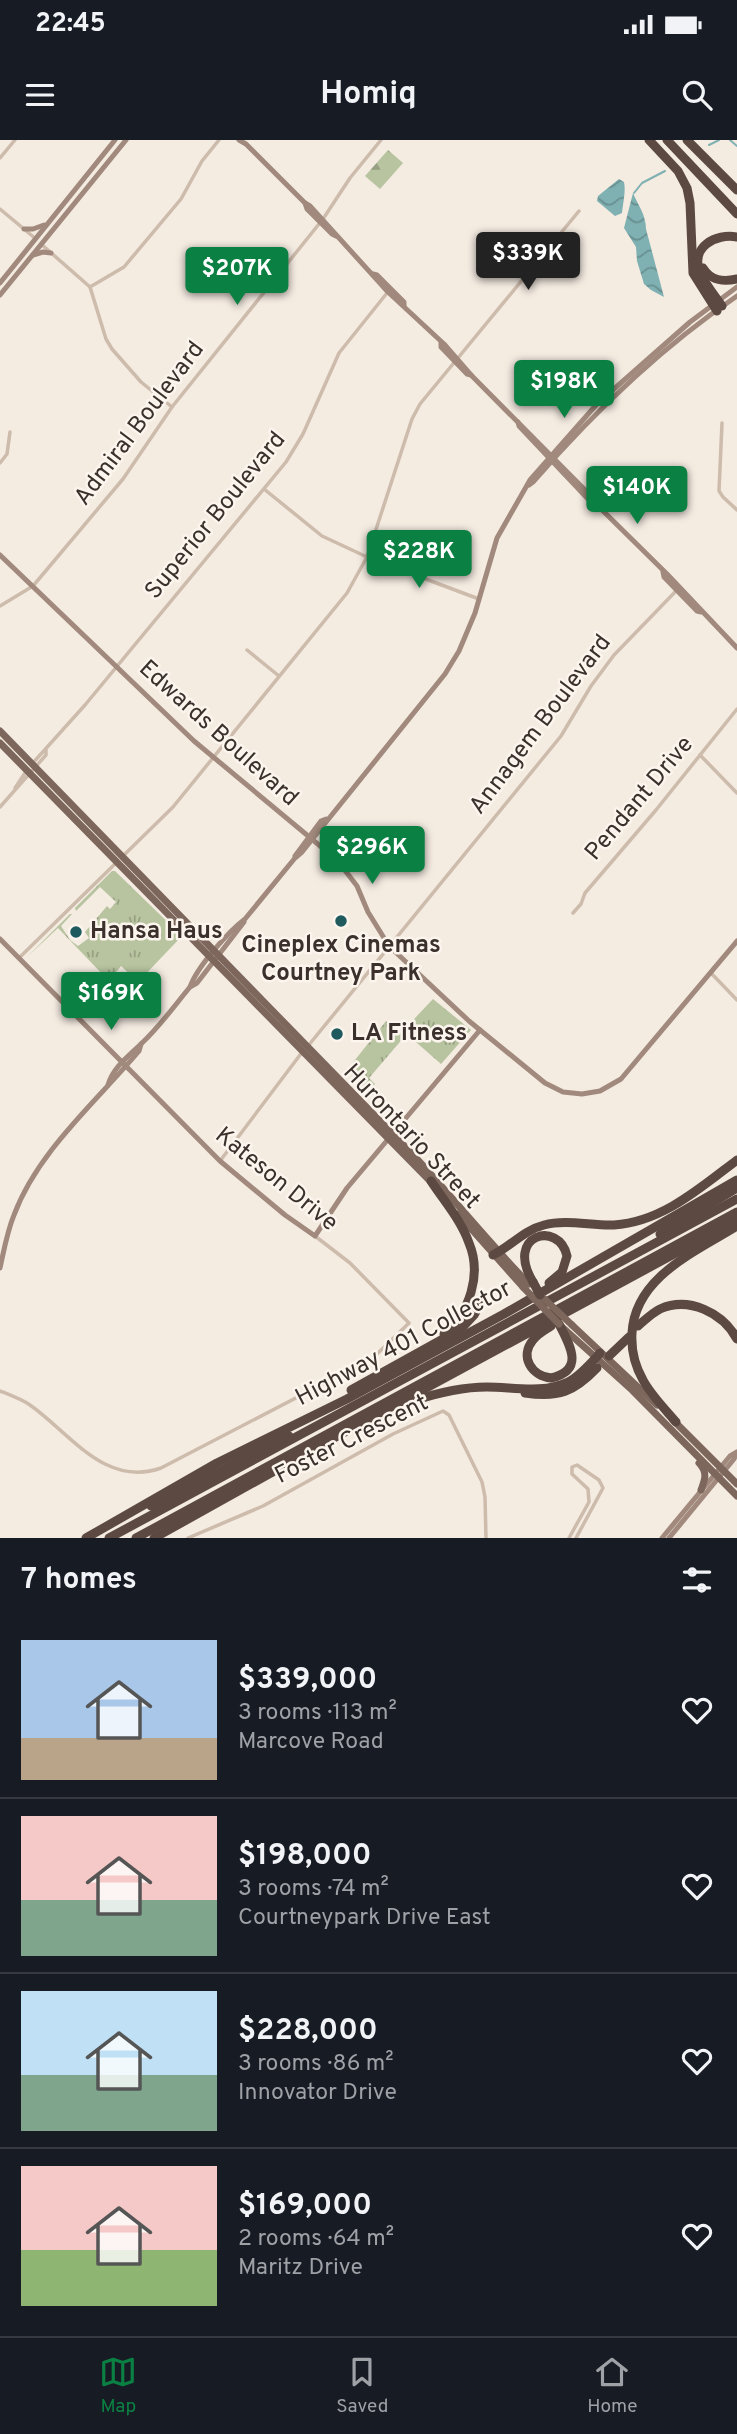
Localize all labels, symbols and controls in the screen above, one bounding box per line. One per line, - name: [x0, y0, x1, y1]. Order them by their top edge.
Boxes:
- text: 22:45: [35, 8, 106, 41]
- text: Homiq: [320, 75, 417, 115]
- icon: menu: [21, 76, 59, 114]
- icon: search: [678, 76, 716, 114]
- pin: $339K: [479, 232, 577, 292]
- text: $339K: [492, 240, 564, 269]
- pin: $207K: [188, 248, 286, 307]
- text: $207K: [201, 255, 273, 284]
- street label: Admiral Boulevard: [68, 336, 212, 512]
- pin: $198K: [515, 360, 613, 420]
- text: $198K: [530, 368, 598, 397]
- street label: Superior Boulevard: [139, 426, 293, 606]
- pin: $140K: [588, 466, 686, 526]
- text: $140K: [602, 474, 672, 503]
- pin: $228K: [370, 531, 468, 590]
- text: $228K: [383, 538, 455, 567]
- street label: Annagem Boulevard: [463, 629, 619, 821]
- street label: Edwards Boulevard: [132, 654, 304, 814]
- street label: Pendant Drive: [579, 731, 701, 867]
- pin: $296K: [323, 826, 421, 886]
- text: $296K: [336, 834, 408, 863]
- marker: Cineplex Cinemas Courtney Park: [333, 913, 349, 929]
- place label: Hansa Haus: [90, 917, 223, 947]
- marker: Hansa Haus: [68, 924, 84, 940]
- place label: Cineplex Cinemas Courtney Park: [241, 931, 441, 989]
- pin: $169K: [62, 972, 160, 1032]
- text: $169K: [77, 980, 145, 1009]
- place label: LA Fitness: [351, 1019, 467, 1049]
- marker: LA Fitness: [329, 1026, 345, 1042]
- street label: Hurontario Street: [336, 1058, 486, 1216]
- street label: Kateson Drive: [208, 1121, 344, 1239]
- street label: Highway 401 Collector: [291, 1274, 517, 1414]
- street label: Foster Crescent: [270, 1388, 434, 1492]
- icon: filters: [678, 1561, 716, 1599]
- text: 7 homes: [21, 1562, 137, 1599]
- text: $339,000: [238, 1662, 377, 1699]
- icon: home: [77, 1668, 161, 1752]
- icon: heart: [678, 1691, 716, 1729]
- text: 3 rooms · 113 m²: [238, 1699, 397, 1728]
- text: Marcove Road: [238, 1728, 384, 1757]
- text: $198,000: [238, 1838, 372, 1875]
- icon: home: [77, 1844, 161, 1928]
- icon: heart: [678, 1867, 716, 1905]
- text: 3 rooms · 74 m²: [238, 1875, 389, 1904]
- text: Courtneypark Drive East: [238, 1904, 491, 1933]
- text: $228,000: [238, 2013, 378, 2050]
- icon: home: [77, 2019, 161, 2103]
- icon: heart: [678, 2042, 716, 2080]
- text: 3 rooms · 86 m²: [238, 2050, 394, 2079]
- text: Innovator Drive: [238, 2079, 397, 2108]
- text: $169,000: [238, 2188, 372, 2225]
- icon: home: [77, 2194, 161, 2278]
- icon: heart: [678, 2217, 716, 2255]
- text: 2 rooms · 64 m²: [238, 2225, 394, 2254]
- text: Maritz Drive: [238, 2254, 363, 2283]
- tab: Map: [99, 2353, 137, 2419]
- tab: Saved: [336, 2353, 388, 2419]
- tab: Home: [587, 2353, 638, 2419]

